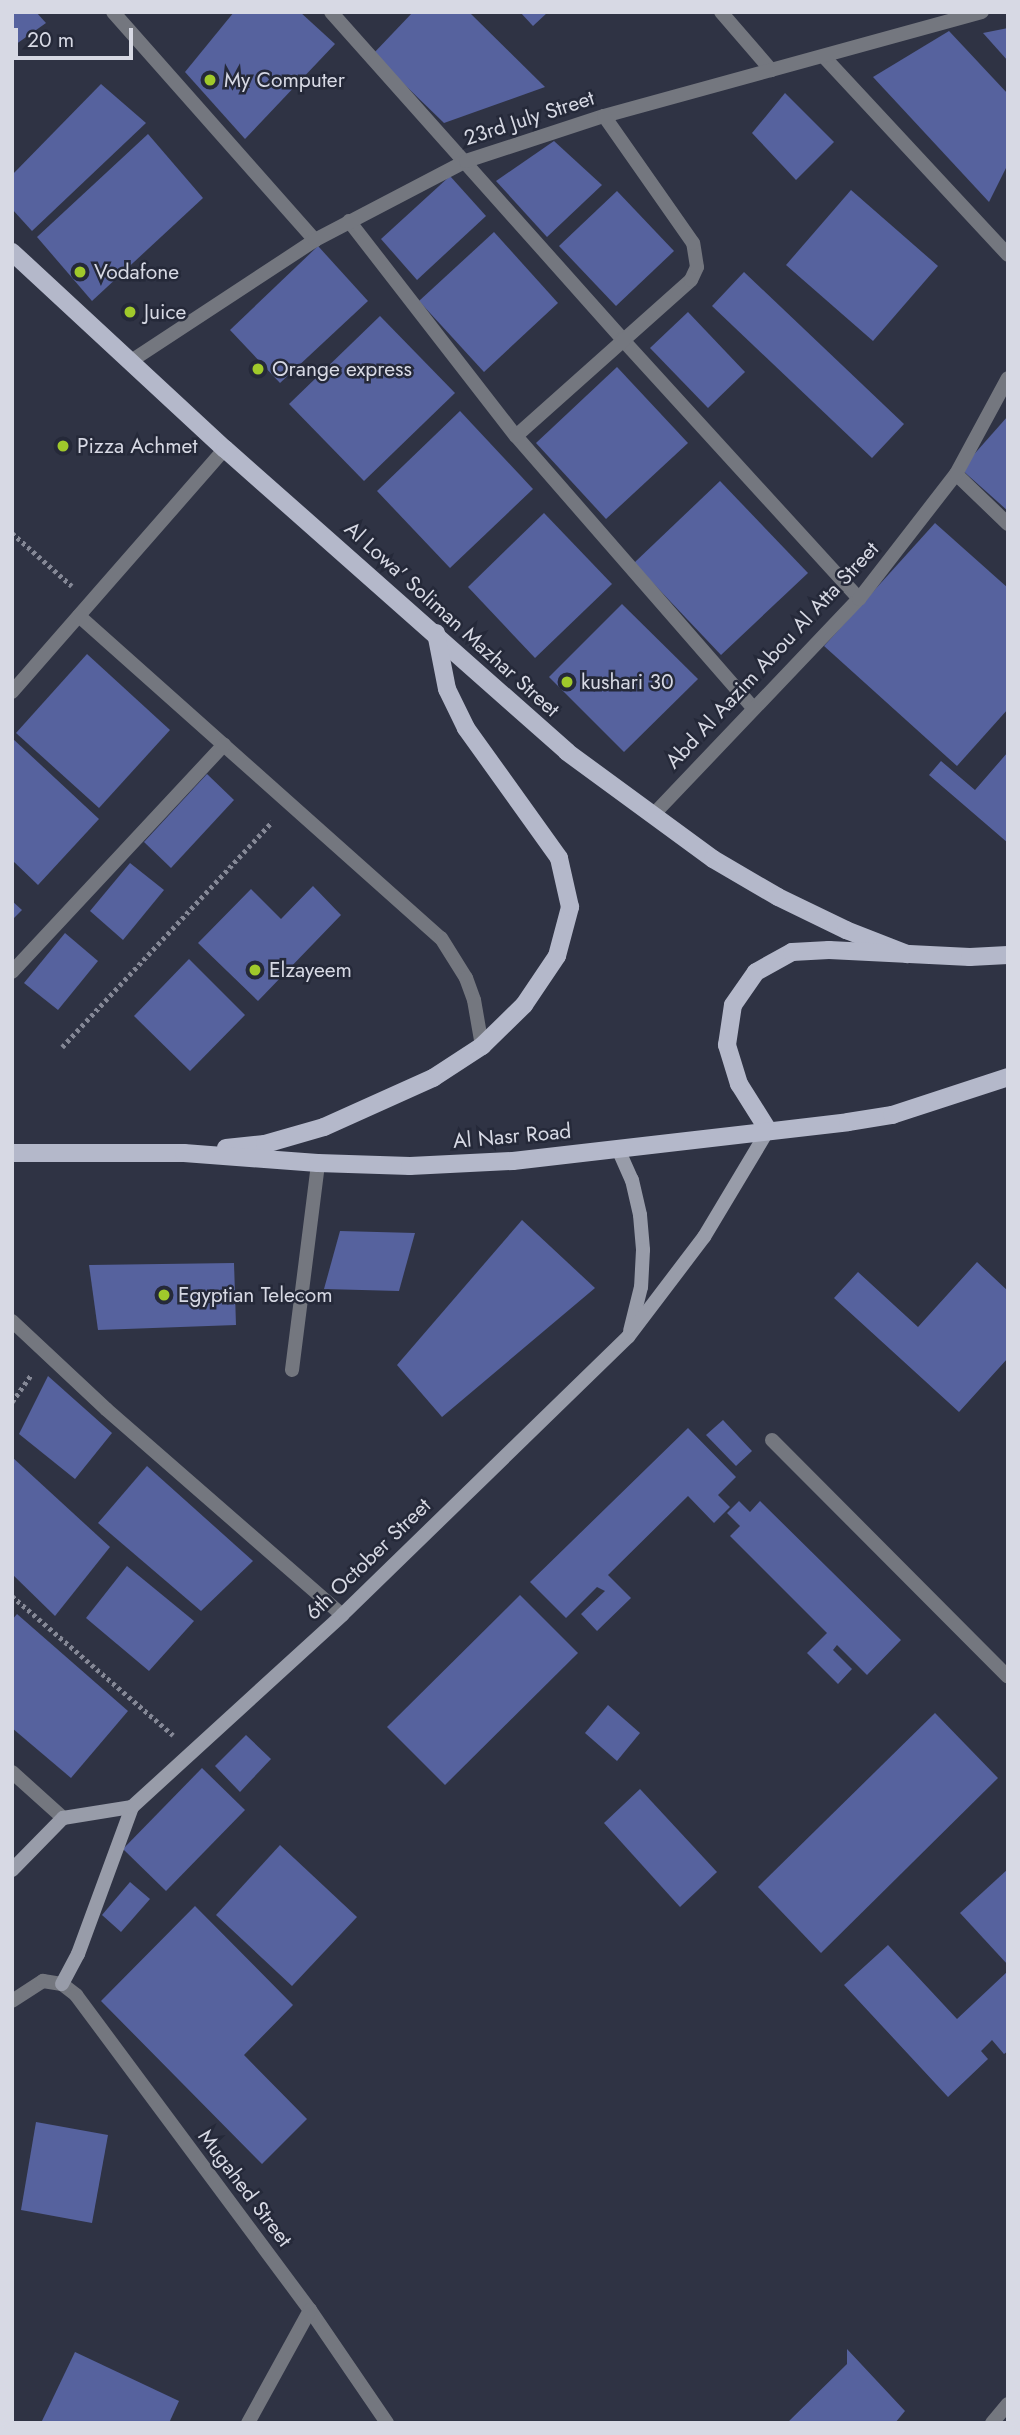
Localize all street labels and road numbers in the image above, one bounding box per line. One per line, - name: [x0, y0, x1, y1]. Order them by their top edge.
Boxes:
- street label: 23rd July Street: [461, 85, 597, 151]
- street label: Al Lowa' Soliman Mazhar Street: [339, 516, 565, 722]
- street label: Abd Al Aazim Abou Al Atta Street: [660, 536, 884, 774]
- street label: Al Nasr Road: [452, 1118, 572, 1154]
- street label: 6th October Street: [300, 1493, 436, 1625]
- street label: Mugahed Street: [193, 2124, 297, 2252]

